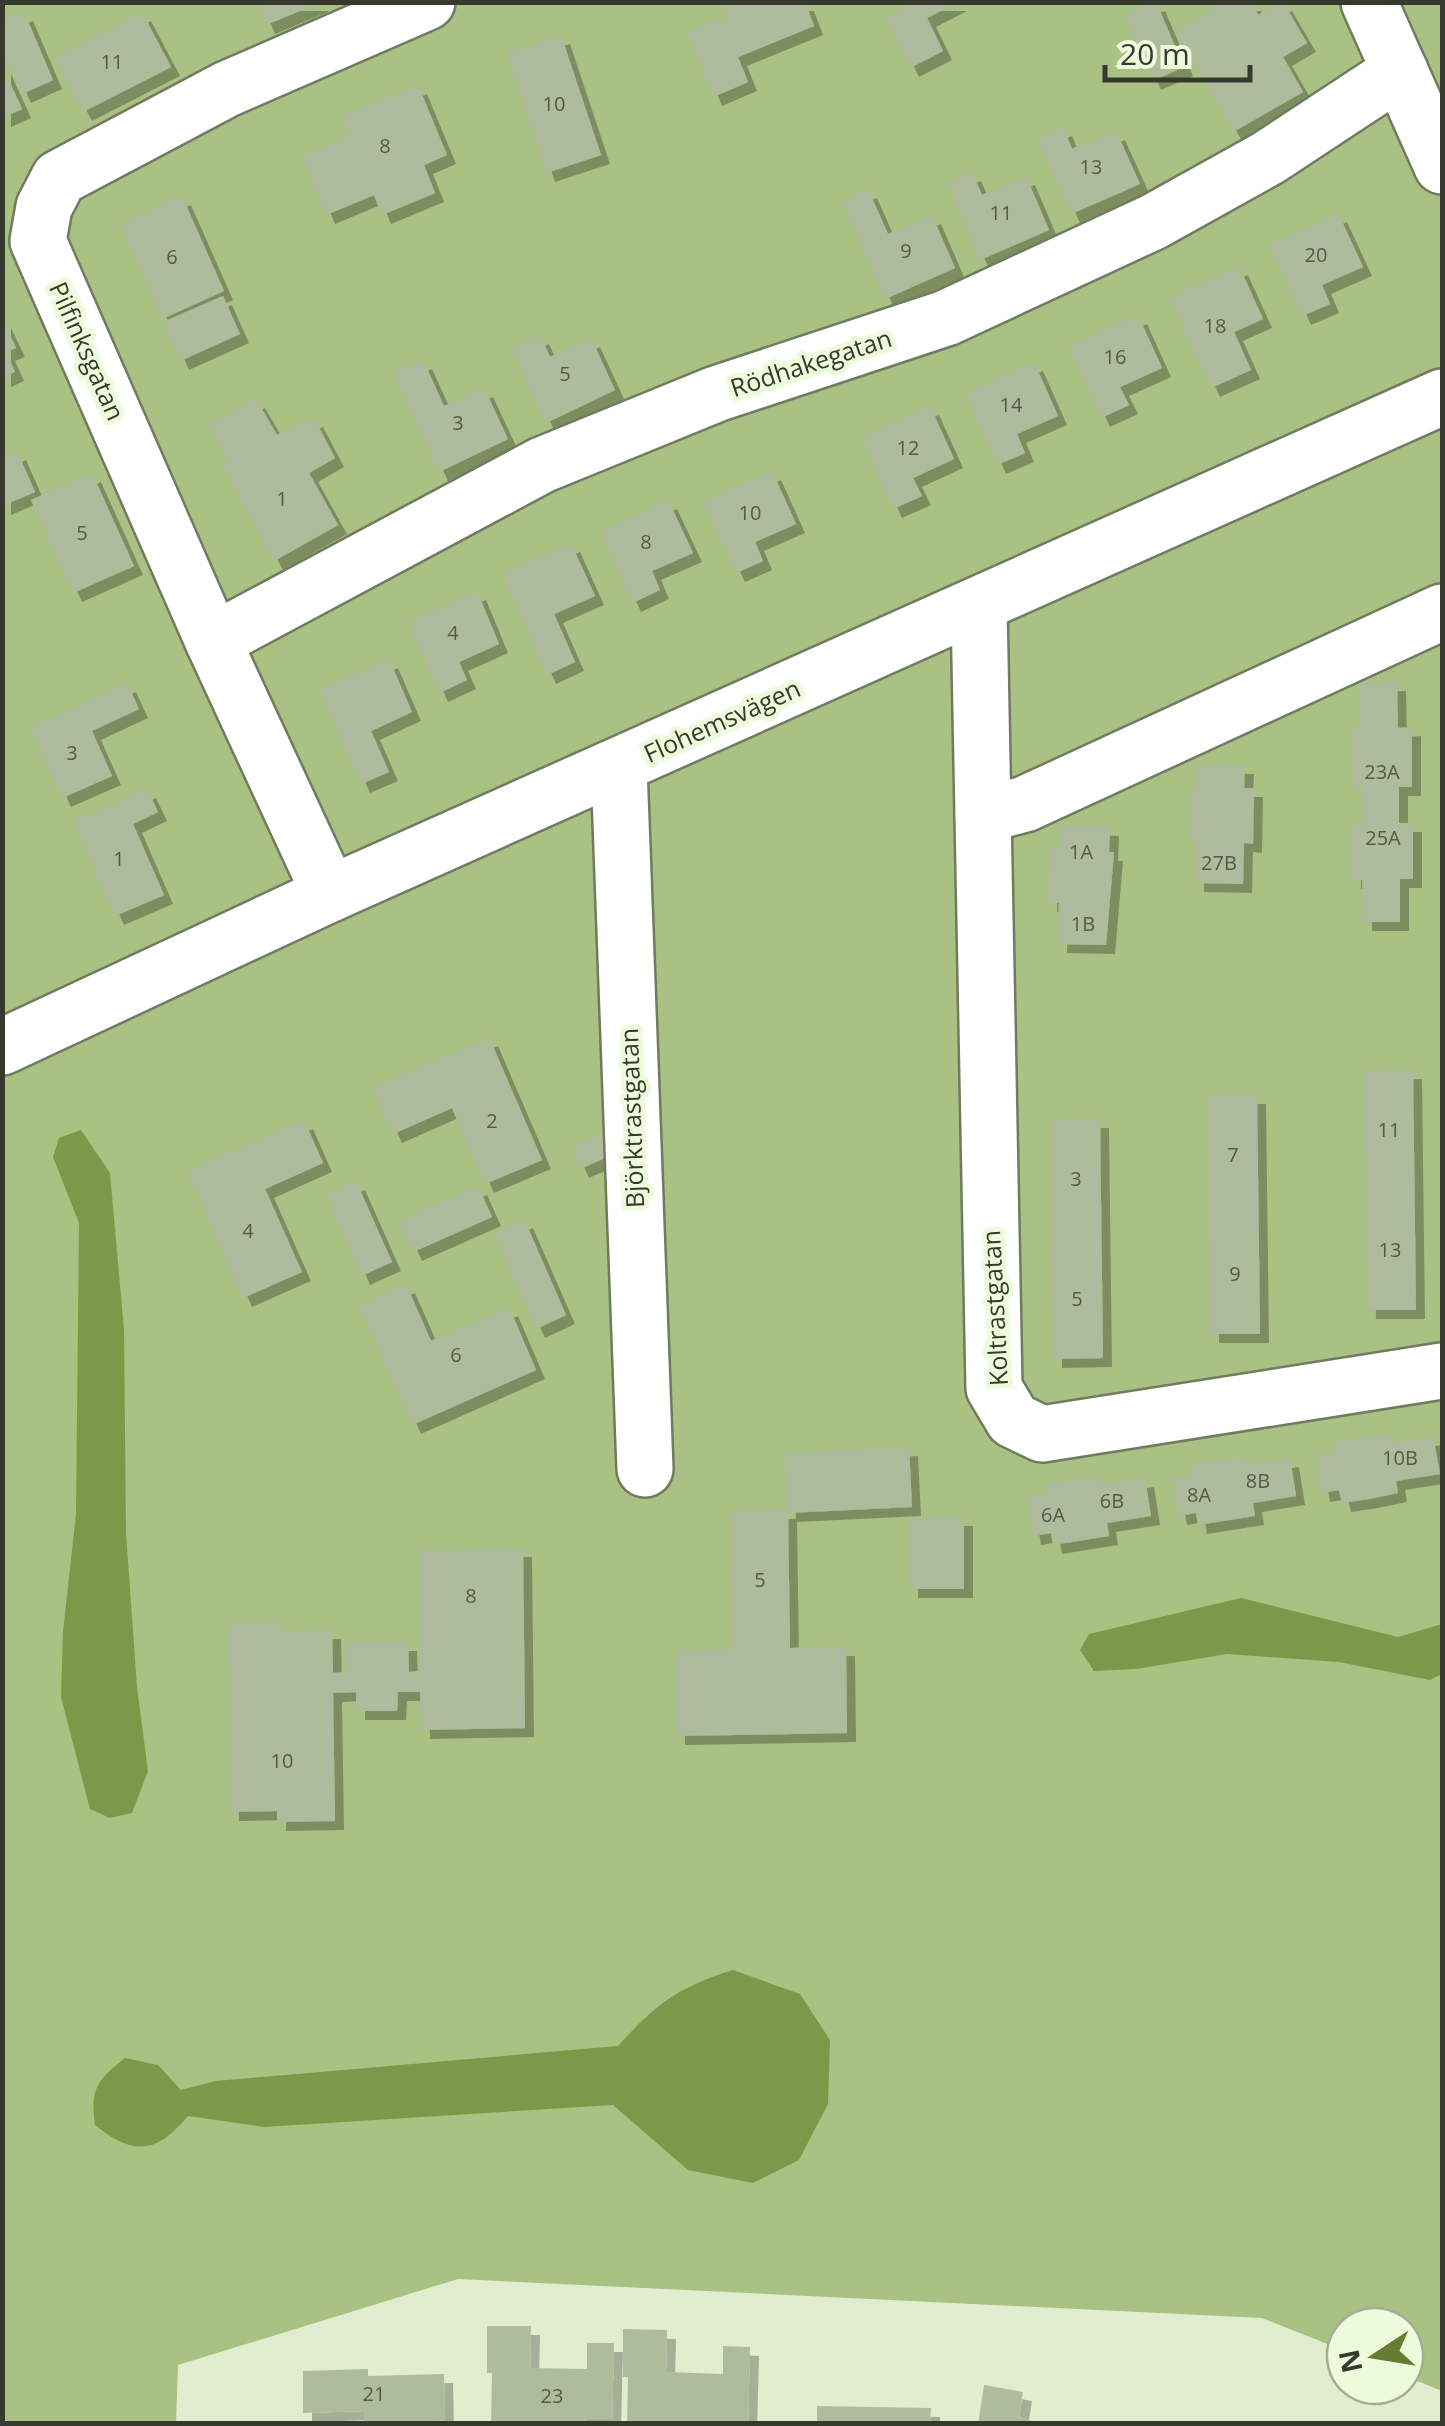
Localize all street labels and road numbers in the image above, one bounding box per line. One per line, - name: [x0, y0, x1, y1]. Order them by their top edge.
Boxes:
- street label: Pilfinksgatan: [42, 276, 134, 425]
- street label: Rödhakegatan: [726, 320, 896, 404]
- street label: Flohemsvägen: [638, 670, 805, 770]
- street label: Björktrastgatan: [611, 1027, 651, 1209]
- street label: Koltrastgatan: [973, 1229, 1015, 1387]

